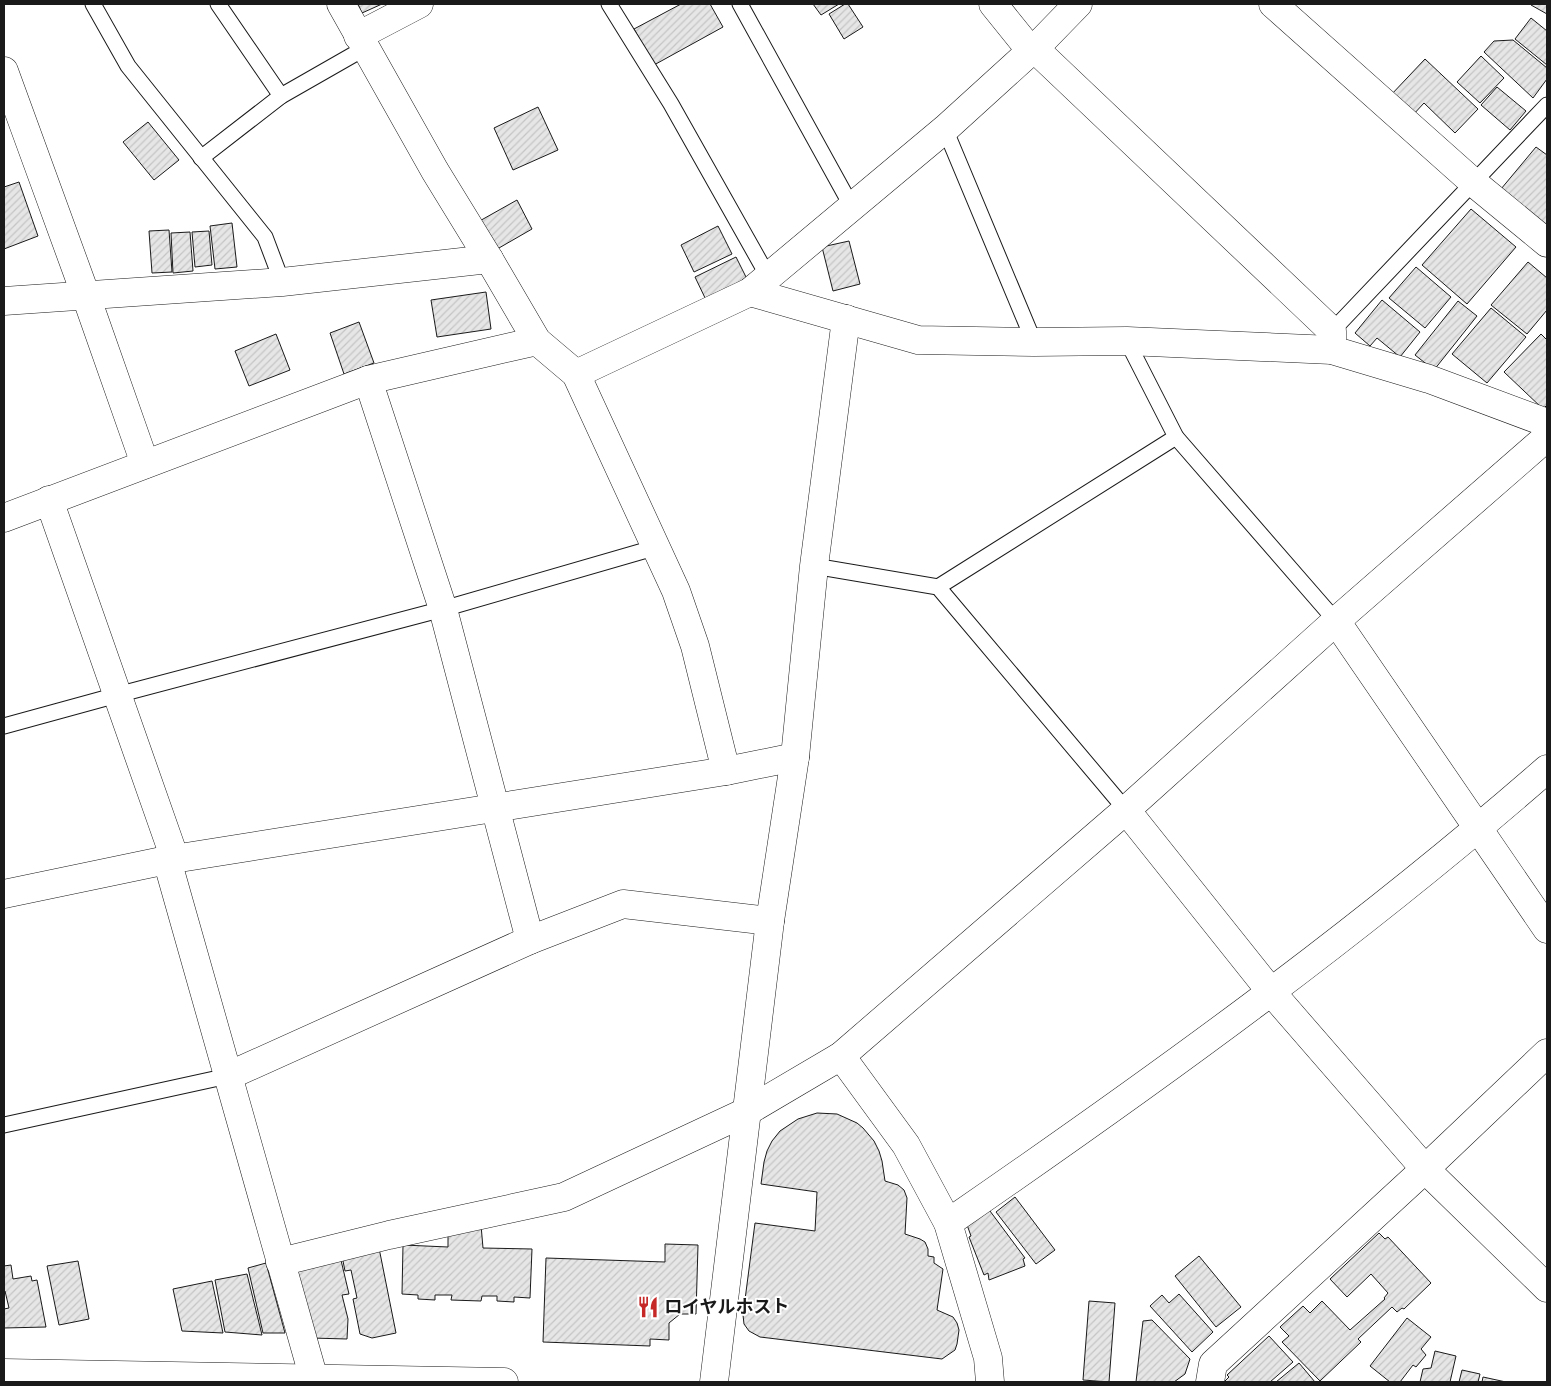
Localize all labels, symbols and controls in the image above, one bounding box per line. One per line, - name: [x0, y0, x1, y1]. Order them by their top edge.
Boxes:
- restaurant icon: ロイヤルホスト: [635, 1294, 661, 1320]
- place label: ロイヤルホスト: [664, 1296, 789, 1318]

